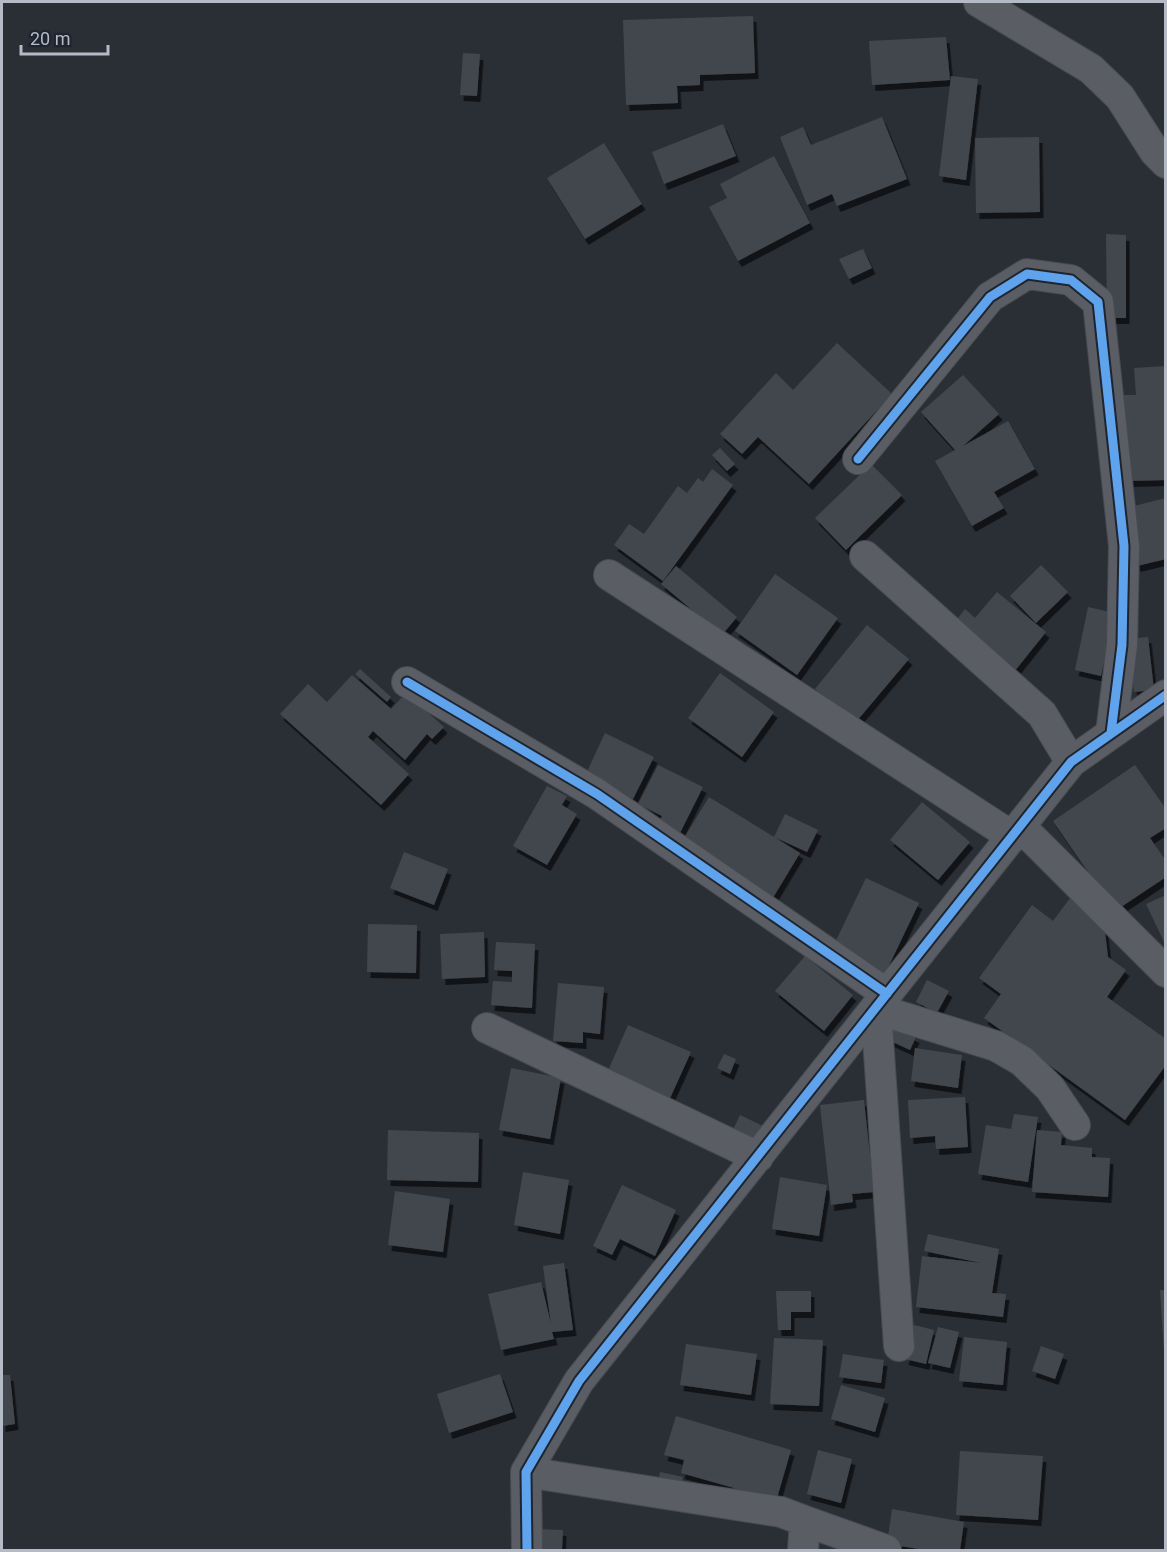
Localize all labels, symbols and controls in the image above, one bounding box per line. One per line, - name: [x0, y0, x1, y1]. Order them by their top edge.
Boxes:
- scale bar: [21, 18, 108, 56]
- text: 20 m: [30, 28, 70, 49]

